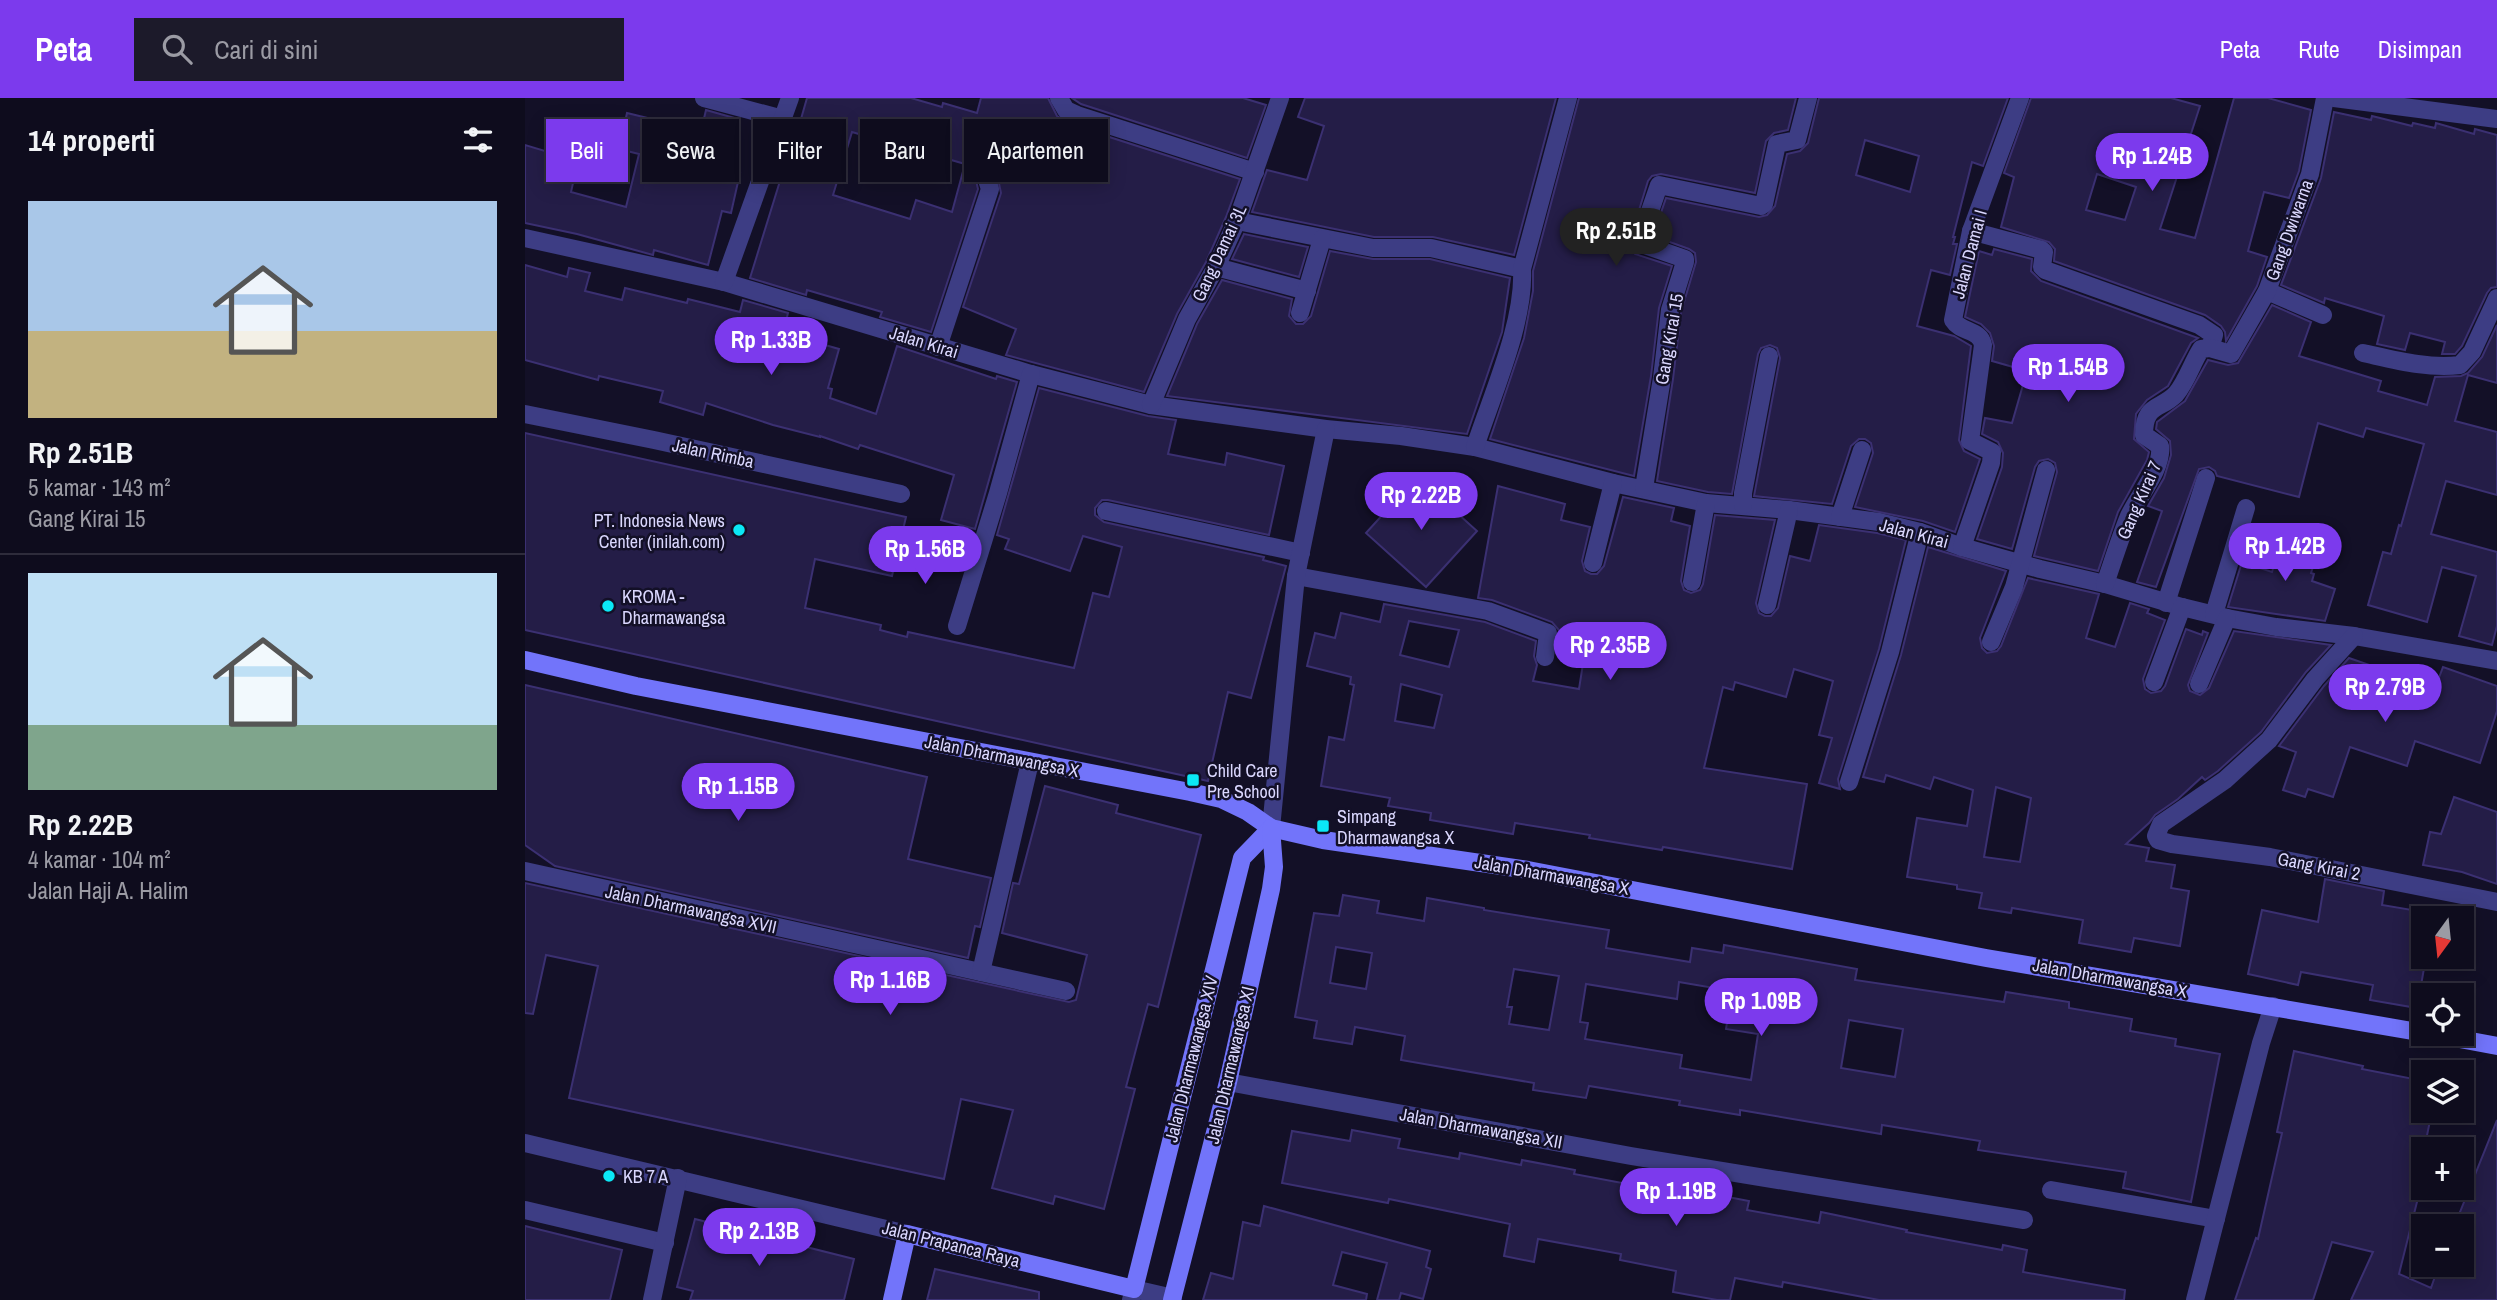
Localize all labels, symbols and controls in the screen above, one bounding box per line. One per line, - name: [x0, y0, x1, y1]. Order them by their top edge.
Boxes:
- search box: [134, 18, 624, 81]
- text: Peta: [35, 27, 92, 71]
- icon: search: [158, 30, 196, 68]
- text: Cari di sini: [214, 32, 318, 67]
- text: Peta: [2220, 33, 2260, 65]
- text: Rute: [2298, 33, 2340, 65]
- text: Disimpan: [2378, 33, 2462, 65]
- chip: Beli: [546, 119, 628, 182]
- chip: Sewa: [642, 119, 739, 182]
- chip: Filter: [753, 119, 846, 182]
- chip: Baru: [860, 119, 950, 182]
- chip: Apartemen: [964, 119, 1108, 182]
- text: 14 properti: [28, 120, 155, 160]
- icon: filters: [459, 121, 497, 159]
- pin: Rp 1.24B: [2080, 134, 2224, 193]
- text: Rp 1.24B: [2112, 140, 2192, 171]
- street label: Gang Dwiwarna: [2259, 176, 2319, 284]
- street label: Gang Damai 3L: [1186, 200, 1252, 306]
- street label: Jalan Damai I: [1945, 207, 1993, 301]
- pin: Rp 2.51B: [1544, 208, 1688, 268]
- text: Rp 2.51B: [1576, 215, 1656, 246]
- icon: home: [200, 247, 326, 373]
- street label: Gang Kirai 15: [1649, 292, 1689, 386]
- pin: Rp 1.33B: [699, 317, 843, 377]
- street label: Jalan Kirai: [887, 320, 961, 364]
- text: Rp 1.33B: [731, 324, 811, 355]
- pin: Rp 1.54B: [1996, 344, 2140, 404]
- text: Rp 1.54B: [2028, 351, 2108, 382]
- text: Rp 2.51B: [28, 432, 133, 472]
- street label: Jalan Rimba: [670, 432, 756, 474]
- street label: Gang Kirai 7: [2111, 457, 2167, 543]
- text: 5 kamar · 143 m²: [28, 472, 171, 503]
- pin: Rp 2.22B: [1349, 472, 1493, 532]
- text: Rp 2.22B: [1381, 479, 1461, 510]
- text: Gang Kirai 15: [28, 503, 145, 534]
- place label: PT. Indonesia News Center (inilah.com): [594, 508, 725, 554]
- street label: Jalan Kirai: [1877, 512, 1951, 554]
- marker: PT. Indonesia News Center (inilah.com): [731, 522, 747, 538]
- pin: Rp 1.42B: [2213, 524, 2357, 583]
- pin: Rp 1.56B: [853, 526, 997, 586]
- text: Rp 1.42B: [2245, 530, 2325, 561]
- text: Rp 1.56B: [885, 533, 965, 564]
- place label: KROMA - Dharmawangsa: [622, 584, 725, 630]
- marker: KROMA - Dharmawangsa: [600, 598, 616, 614]
- icon: home: [200, 619, 326, 745]
- pin: Rp 2.35B: [1538, 622, 1682, 682]
- text: Rp 2.35B: [1570, 629, 1650, 660]
- pin: Rp 2.79B: [2313, 664, 2457, 724]
- text: Rp 2.79B: [2345, 671, 2425, 702]
- street label: Jalan Dharmawangsa X: [923, 729, 1081, 783]
- place label: Child Care Pre School: [1207, 758, 1279, 804]
- pin: Rp 1.15B: [666, 764, 810, 823]
- text: Rp 1.15B: [698, 770, 778, 801]
- marker: Child Care Pre School: [1185, 772, 1201, 788]
- text: Rp 2.22B: [28, 804, 133, 844]
- place label: Simpang Dharmawangsa X: [1337, 804, 1454, 850]
- marker: Simpang Dharmawangsa X: [1315, 818, 1331, 834]
- text: 4 kamar · 104 m²: [28, 844, 171, 875]
- street label: Gang Kirai 2: [2276, 846, 2362, 886]
- street label: Jalan Dharmawangsa X: [1473, 849, 1631, 901]
- text: Jalan Haji A. Halim: [28, 875, 188, 906]
- street label: Jalan Dharmawangsa XVII: [603, 879, 779, 939]
- north arrow: [2411, 906, 2475, 970]
- map controls: [2411, 906, 2474, 1277]
- street label: Jalan Dharmawangsa X: [2031, 952, 2189, 1004]
- pin: Rp 1.16B: [818, 958, 962, 1017]
- text: Rp 1.16B: [850, 964, 930, 995]
- street label: Jalan Dharmawangsa XIV: [1158, 973, 1224, 1145]
- pin: Rp 1.09B: [1689, 978, 1833, 1038]
- button: locate: [2411, 983, 2474, 1046]
- street label: Jalan Dharmawangsa XI: [1200, 984, 1260, 1146]
- text: Rp 1.09B: [1721, 985, 1801, 1016]
- button: layers: [2411, 1060, 2474, 1123]
- street label: Jalan Dharmawangsa XII: [1398, 1101, 1564, 1155]
- button: +: [2411, 1137, 2474, 1200]
- place label: KB 7 A: [623, 1164, 668, 1189]
- marker: KB 7 A: [601, 1168, 617, 1184]
- pin: Rp 1.19B: [1604, 1168, 1748, 1228]
- text: Rp 1.19B: [1636, 1175, 1716, 1206]
- pin: Rp 2.13B: [687, 1208, 831, 1268]
- button: −: [2411, 1214, 2474, 1277]
- text: Rp 2.13B: [719, 1215, 799, 1246]
- street label: Jalan Prapanca Raya: [880, 1215, 1022, 1273]

